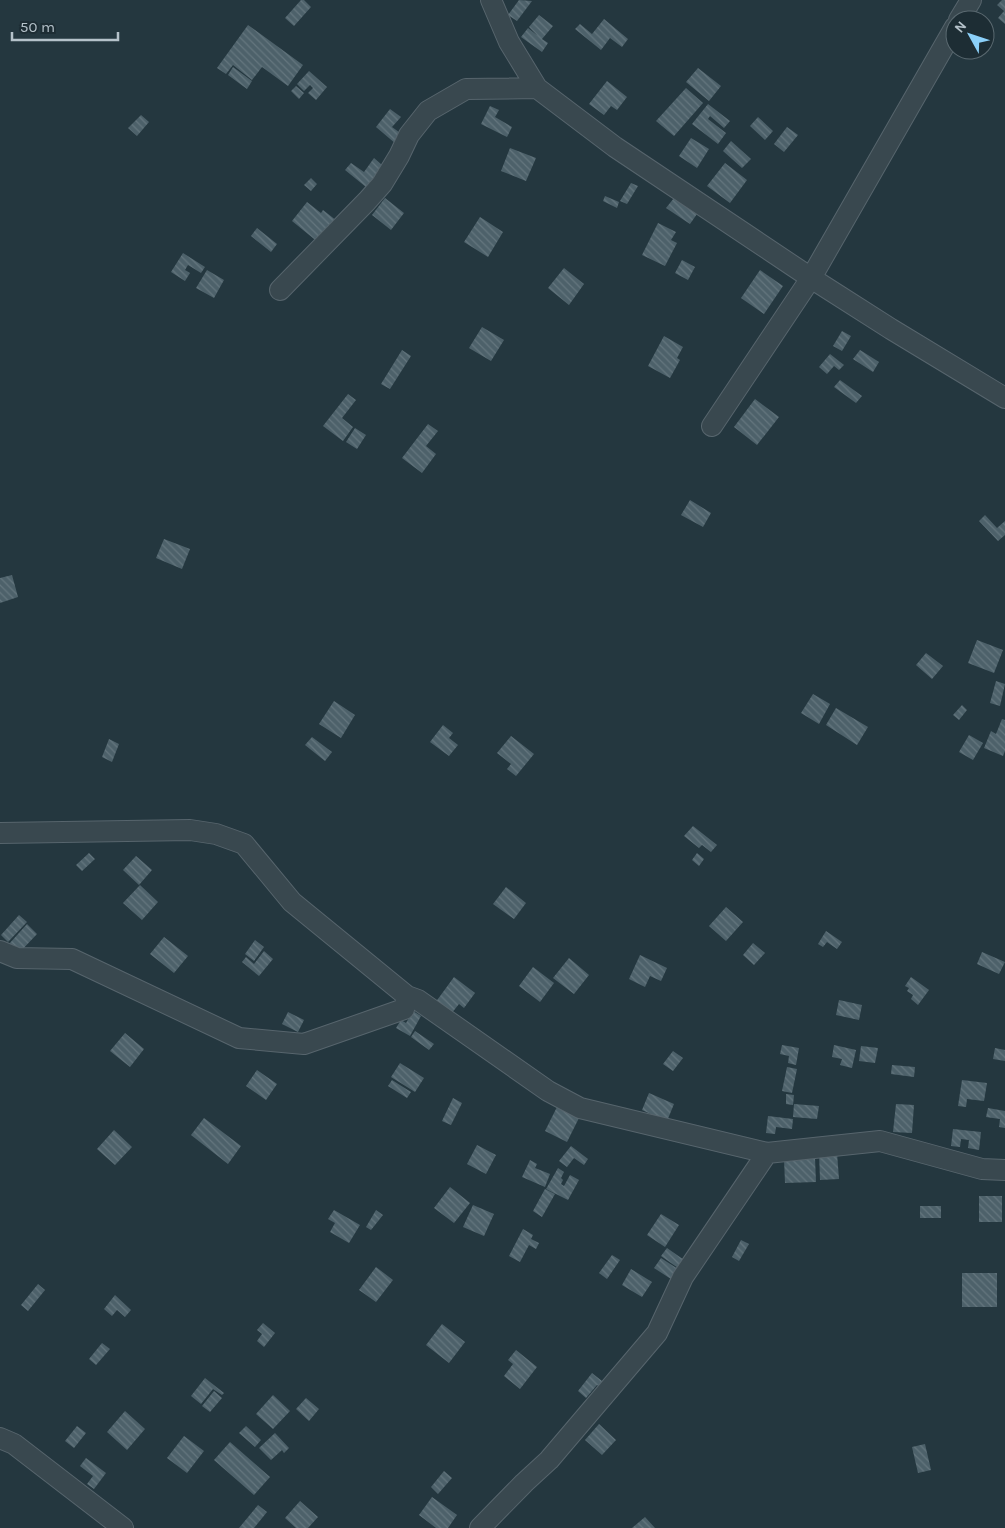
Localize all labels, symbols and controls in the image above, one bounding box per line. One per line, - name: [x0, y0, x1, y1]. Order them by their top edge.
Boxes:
- scale bar: [12, 10, 119, 42]
- north arrow: [945, 10, 995, 60]
- text: 50 m: [20, 18, 55, 36]
- text: N: [951, 18, 970, 36]

